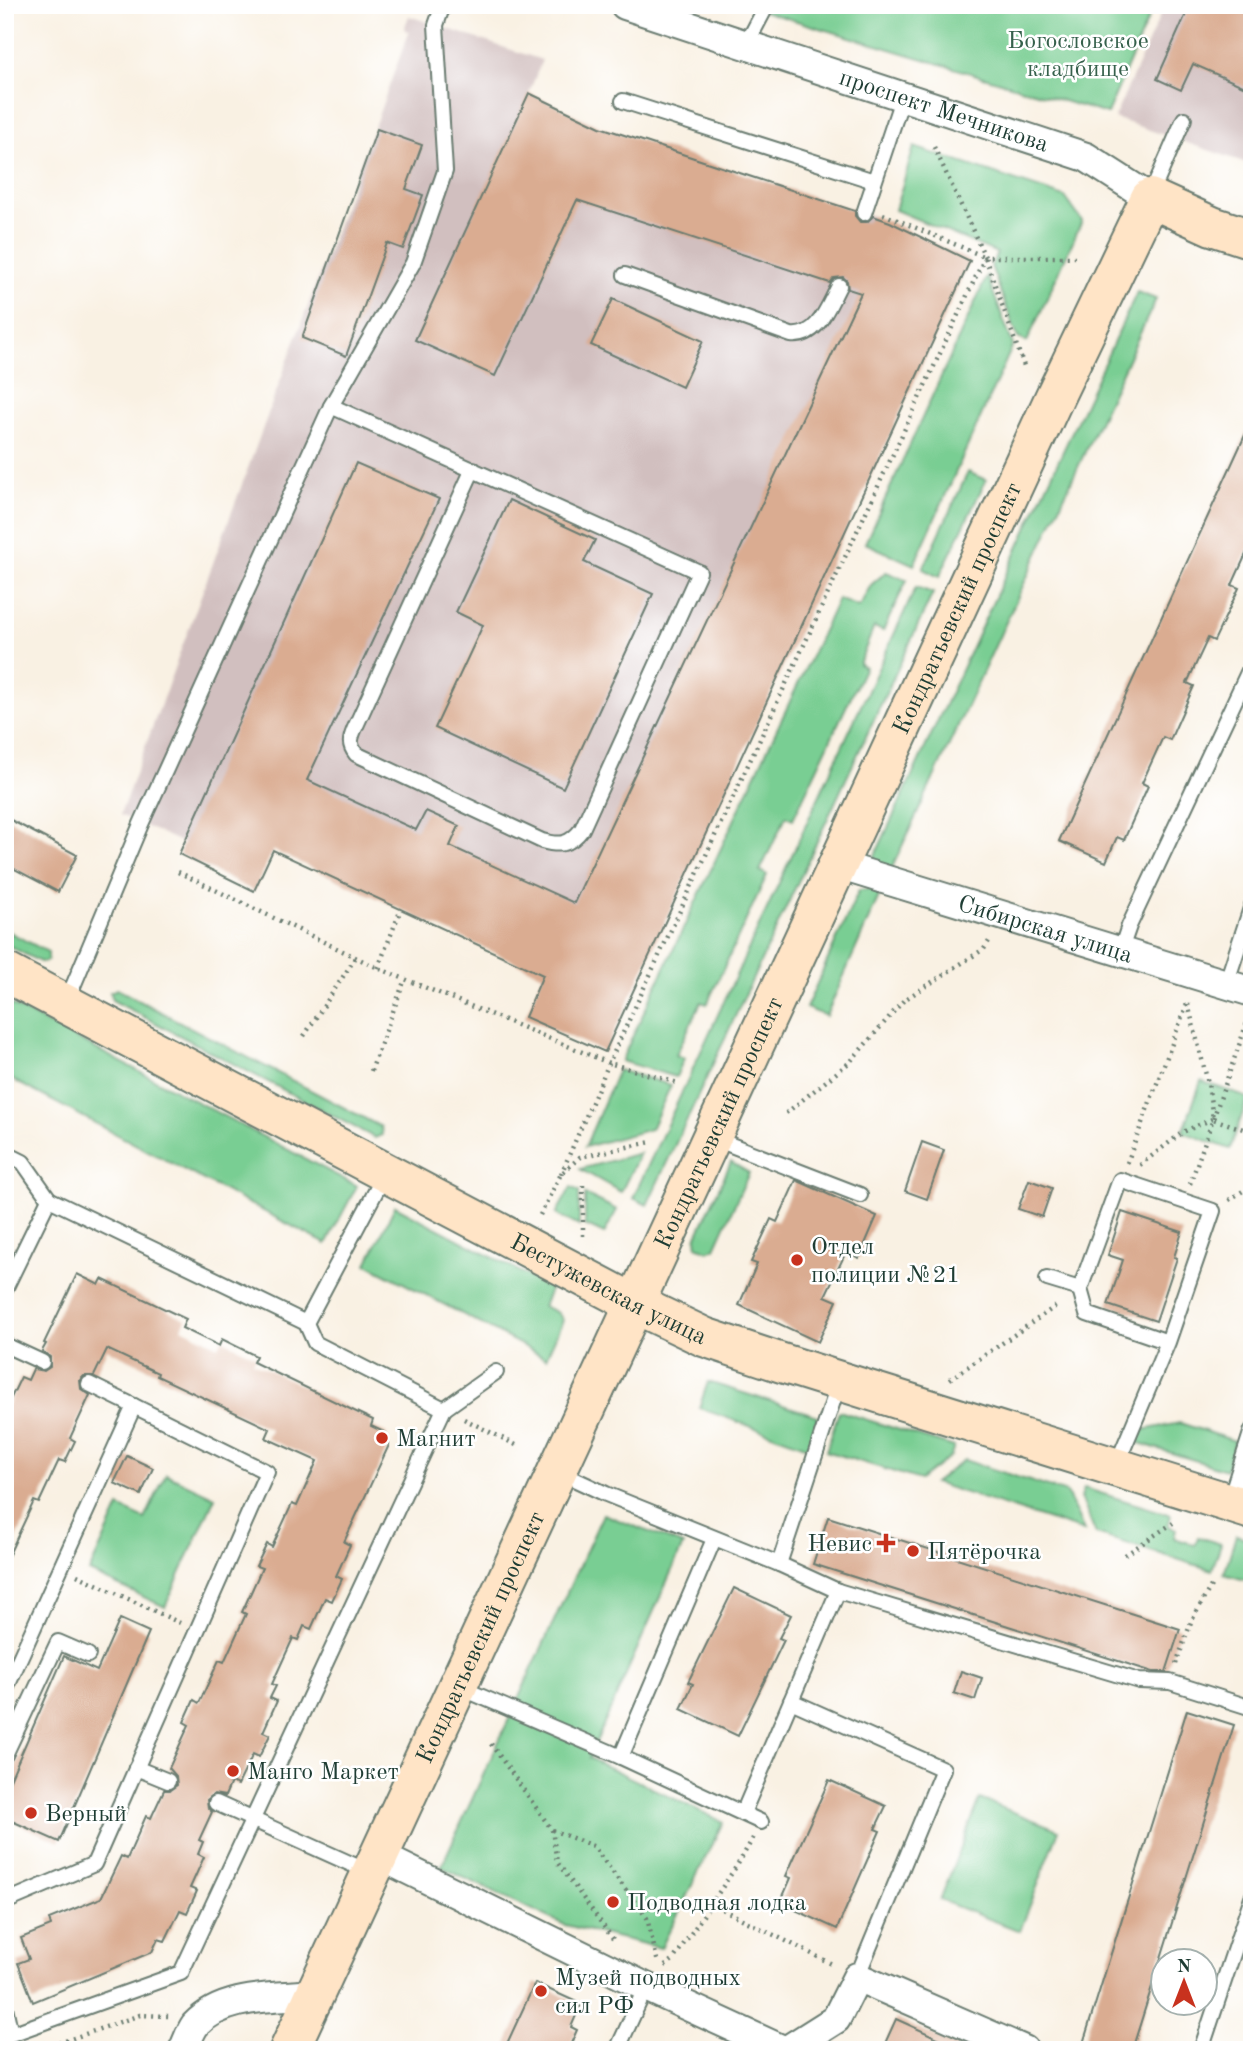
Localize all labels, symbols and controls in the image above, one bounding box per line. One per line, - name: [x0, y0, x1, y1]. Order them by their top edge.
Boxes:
- park label: Богословское кладбище: [1007, 30, 1149, 82]
- street label: проспект Мечникова: [836, 66, 1051, 158]
- street label: Кондратьевский проспект: [890, 479, 1027, 738]
- street label: Сибирская улица: [955, 892, 1135, 969]
- street label: Кондратьевский проспект: [652, 994, 789, 1253]
- street label: Бестужевская улица: [506, 1231, 710, 1350]
- place label: Отдел полиции №21: [811, 1236, 960, 1288]
- marker: Отдел полиции №21: [789, 1252, 805, 1268]
- place label: Магнит: [396, 1428, 476, 1452]
- marker: Магнит: [374, 1430, 390, 1446]
- street label: Кондратьевский проспект: [413, 1508, 551, 1767]
- place label: Невис: [807, 1533, 872, 1557]
- marker: Невис: [878, 1535, 894, 1551]
- place label: Пятёрочка: [927, 1541, 1041, 1565]
- marker: Пятёрочка: [905, 1543, 921, 1559]
- place label: Манго Маркет: [247, 1761, 399, 1785]
- marker: Манго Маркет: [225, 1763, 241, 1779]
- place label: Верный: [45, 1803, 127, 1827]
- marker: Верный: [23, 1805, 39, 1821]
- place label: Подводная лодка: [627, 1892, 807, 1916]
- marker: Подводная лодка: [605, 1894, 621, 1910]
- north arrow: [1148, 1946, 1218, 2016]
- text: N: [1177, 1958, 1192, 1977]
- place label: Музей подводных сил РФ: [555, 1967, 741, 2019]
- marker: Музей подводных сил РФ: [533, 1983, 549, 1999]

